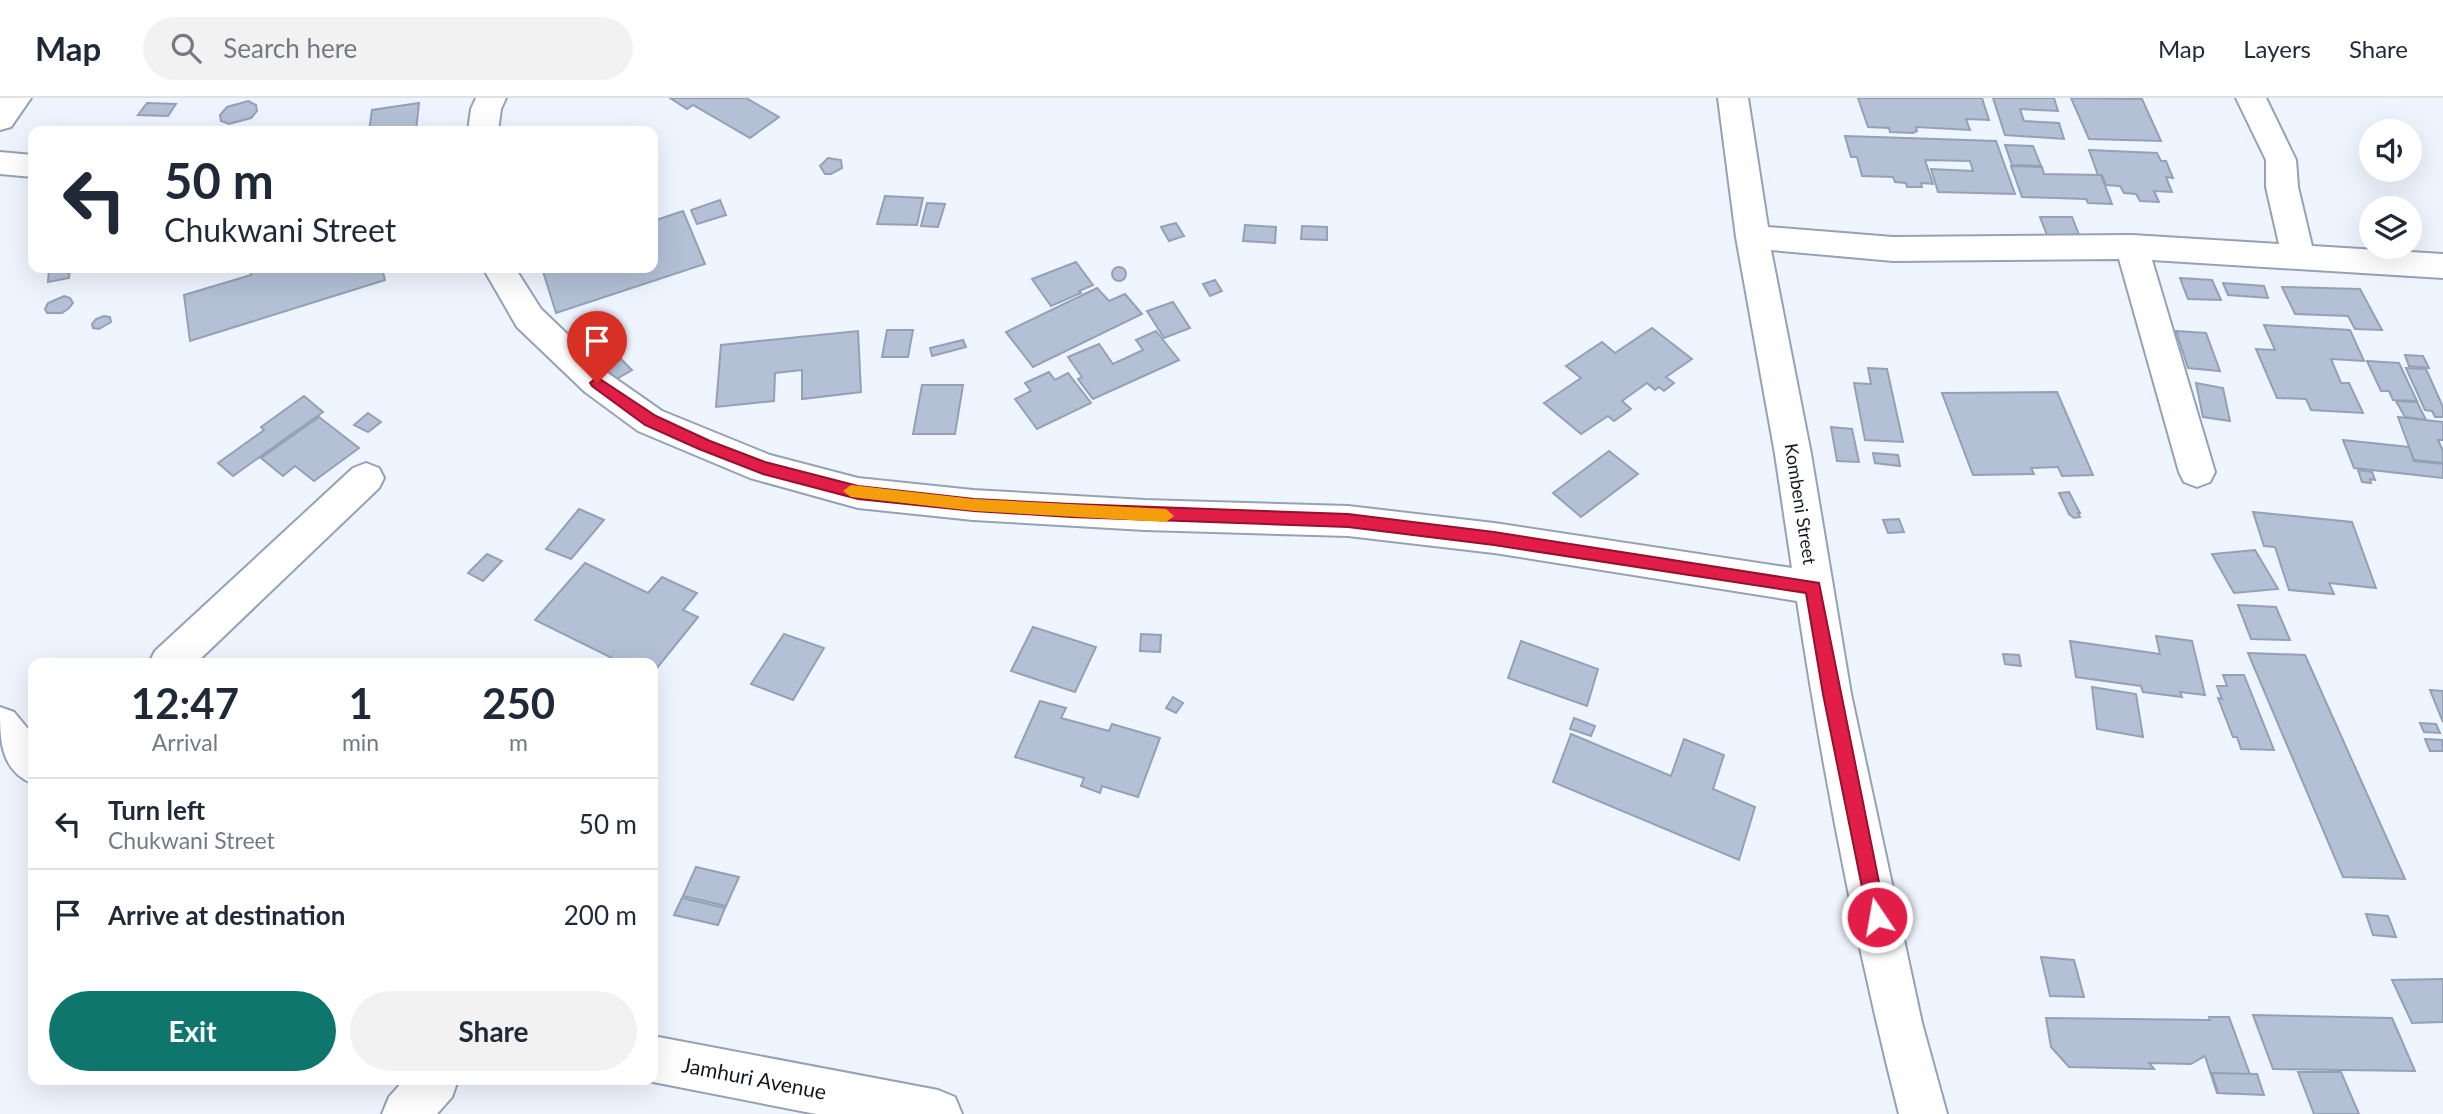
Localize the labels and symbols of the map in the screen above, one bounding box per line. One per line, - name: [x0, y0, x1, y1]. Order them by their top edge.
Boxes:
- pin: [567, 311, 627, 383]
- street label: Kombeni Street: [1781, 442, 1821, 566]
- position arrow: [1840, 880, 1914, 954]
- street label: Jamhuri Avenue: [680, 1051, 829, 1104]

